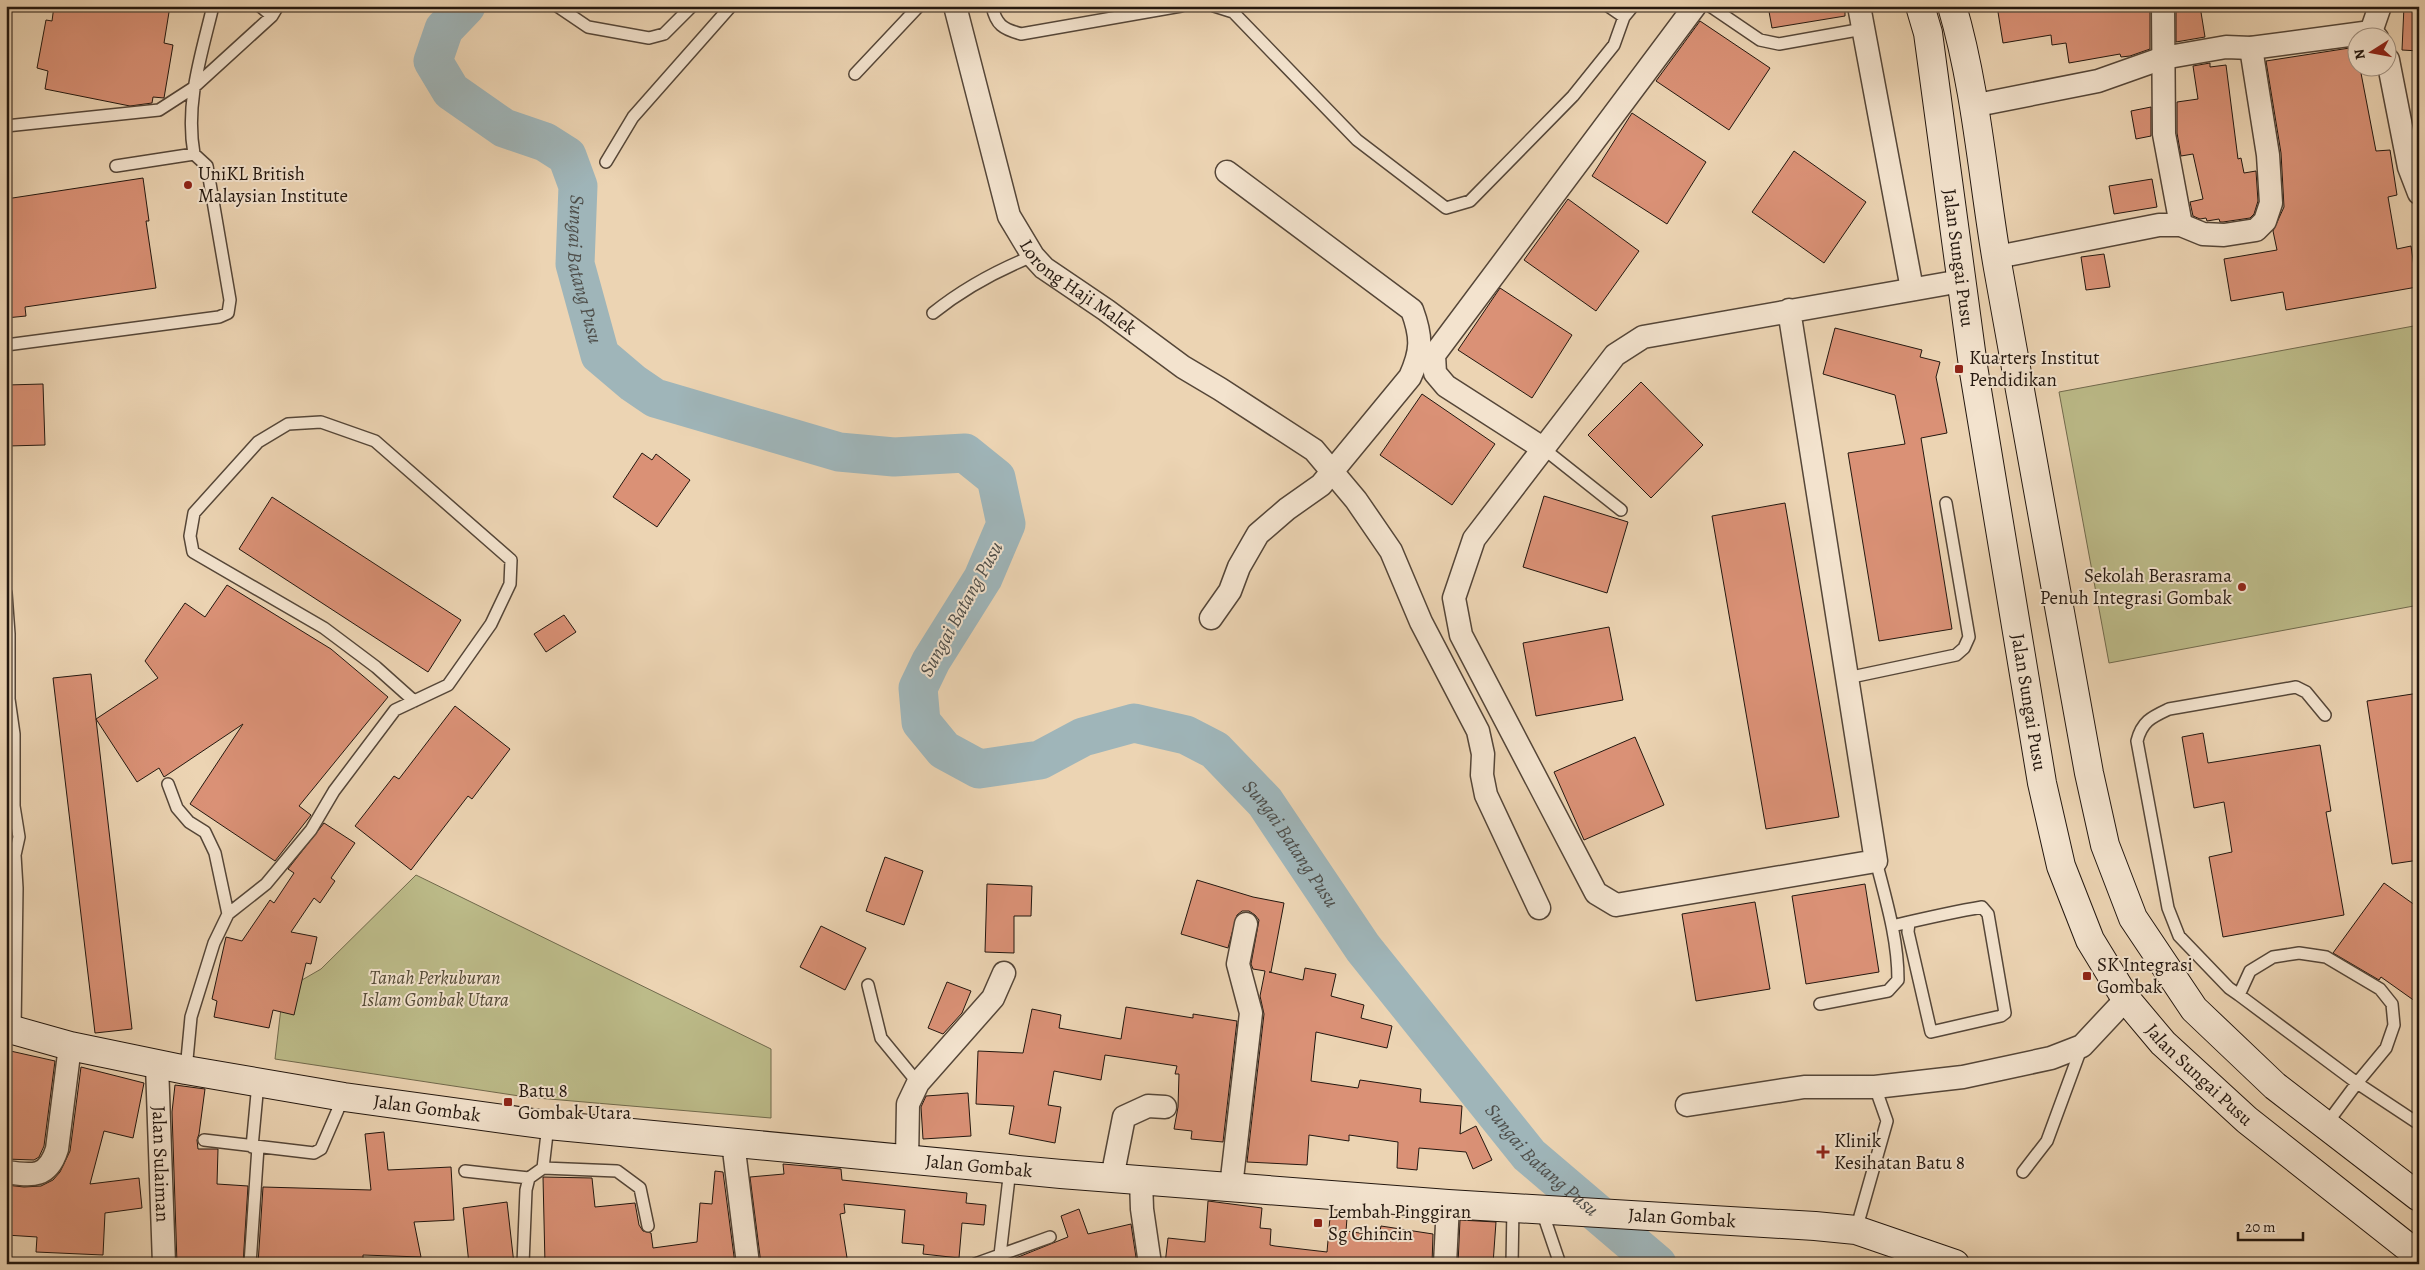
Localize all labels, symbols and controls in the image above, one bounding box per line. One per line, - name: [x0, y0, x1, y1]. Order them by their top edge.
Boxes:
- north arrow: [2348, 28, 2398, 78]
- text: N: [2349, 48, 2370, 61]
- place label: UniKL British Malaysian Institute: [198, 161, 348, 209]
- marker: UniKL British Malaysian Institute: [182, 179, 194, 191]
- street label: Jalan Sungai Pusu: [1936, 187, 1981, 329]
- water label: Sungai Batang Pusu: [562, 194, 610, 347]
- street label: Lorong Haji Malek: [1013, 235, 1142, 342]
- place label: Kuarters Institut Pendidikan: [1969, 345, 2100, 393]
- marker: Kuarters Institut Pendidikan: [1953, 363, 1965, 375]
- water label: Sungai Batang Pusu: [913, 536, 1009, 681]
- place label: Sekolah Berasrama Penuh Integrasi Gombak: [2040, 563, 2233, 611]
- marker: Sekolah Berasrama Penuh Integrasi Gombak: [2236, 581, 2248, 593]
- street label: Jalan Sungai Pusu: [2004, 632, 2053, 774]
- water label: Sungai Batang Pusu: [1237, 773, 1346, 913]
- place label: SK Integrasi Gombak: [2097, 952, 2193, 1000]
- park label: Tanah Perkuburan Islam Gombak Utara: [361, 965, 509, 1013]
- marker: SK Integrasi Gombak: [2081, 970, 2093, 982]
- street label: Jalan Sungai Pusu: [2139, 1018, 2259, 1132]
- place label: Batu 8 Gombak Utara: [518, 1078, 631, 1126]
- street label: Jalan Gombak: [372, 1088, 483, 1129]
- marker: Batu 8 Gombak Utara: [502, 1096, 514, 1108]
- water label: Sungai Batang Pusu: [1479, 1098, 1605, 1223]
- street label: Jalan Sulaiman: [145, 1105, 176, 1223]
- place label: Klinik Kesihatan Batu 8: [1834, 1128, 1965, 1176]
- marker: Klinik Kesihatan Batu 8: [1816, 1145, 1830, 1159]
- street label: Jalan Gombak: [924, 1148, 1034, 1184]
- place label: Lembah Pinggiran Sg Chincin: [1328, 1199, 1471, 1247]
- street label: Jalan Gombak: [1627, 1202, 1737, 1234]
- scale bar: [2238, 1210, 2302, 1242]
- marker: Lembah Pinggiran Sg Chincin: [1312, 1217, 1324, 1229]
- text: 20 m: [2245, 1217, 2276, 1237]

